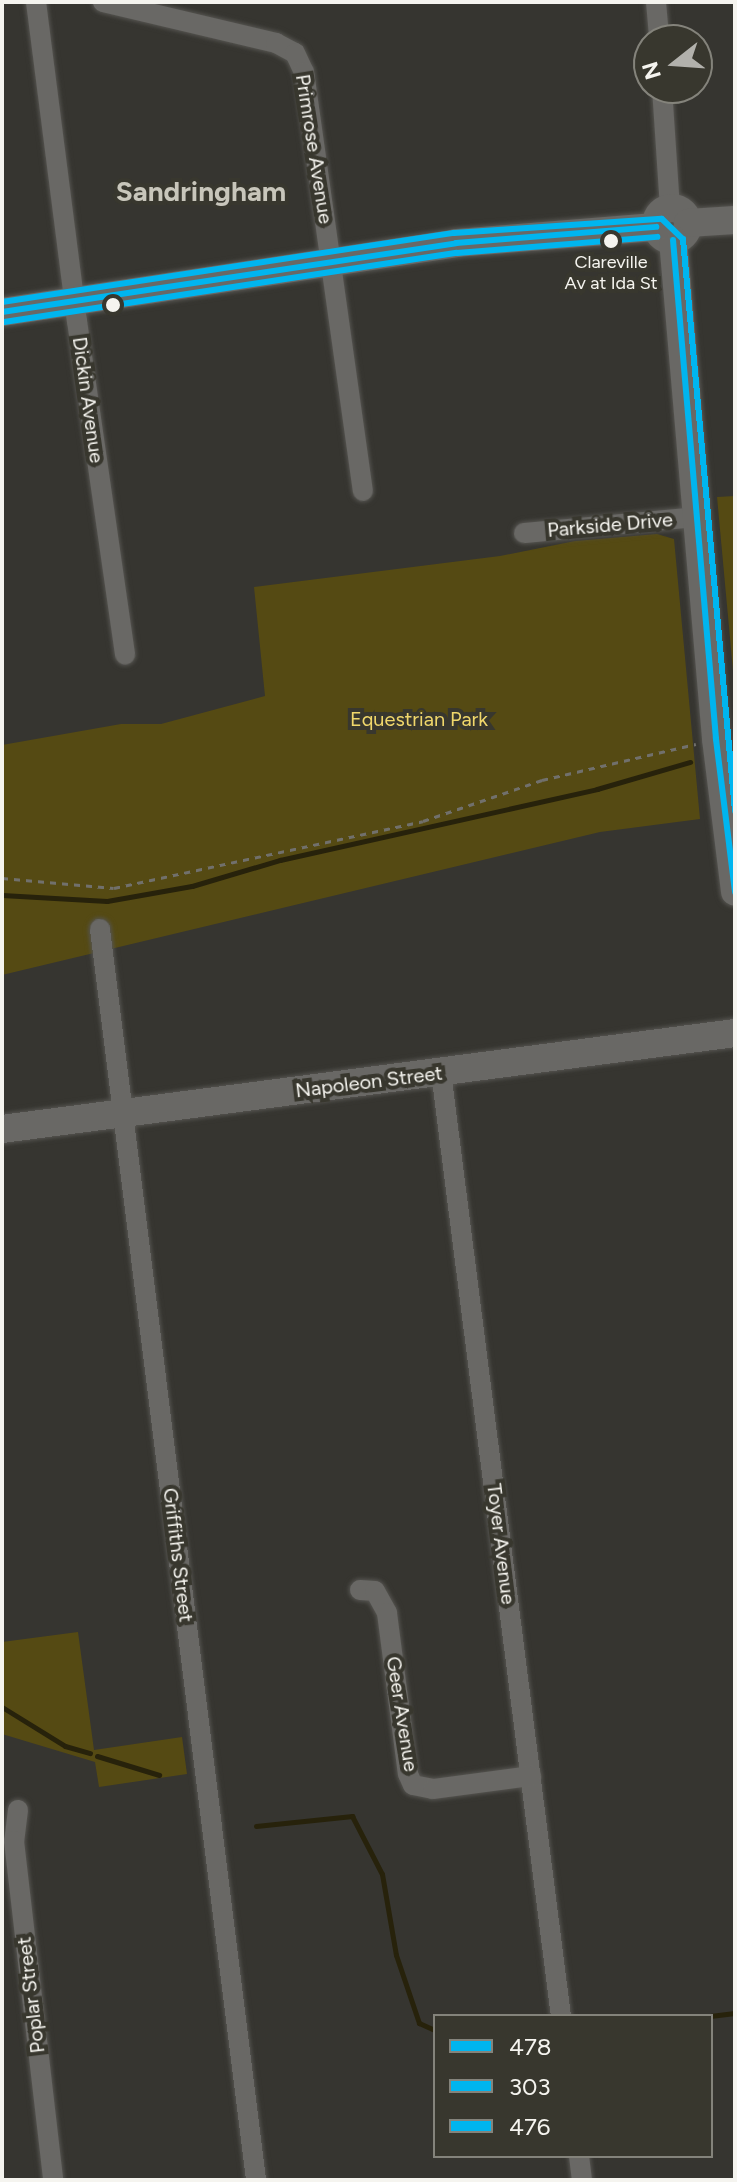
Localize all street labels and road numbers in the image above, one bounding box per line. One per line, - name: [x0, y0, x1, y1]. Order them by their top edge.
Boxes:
- street label: Primrose Avenue: [290, 73, 338, 225]
- street label: Dickin Avenue: [67, 335, 109, 465]
- street label: Parkside Drive: [546, 508, 674, 542]
- street label: Napoleon Street: [294, 1061, 444, 1103]
- street label: Toyer Avenue: [482, 1482, 520, 1606]
- street label: Griffiths Street: [158, 1487, 198, 1623]
- street label: Geer Avenue: [381, 1655, 423, 1773]
- street label: Poplar Street: [12, 1935, 50, 2055]

